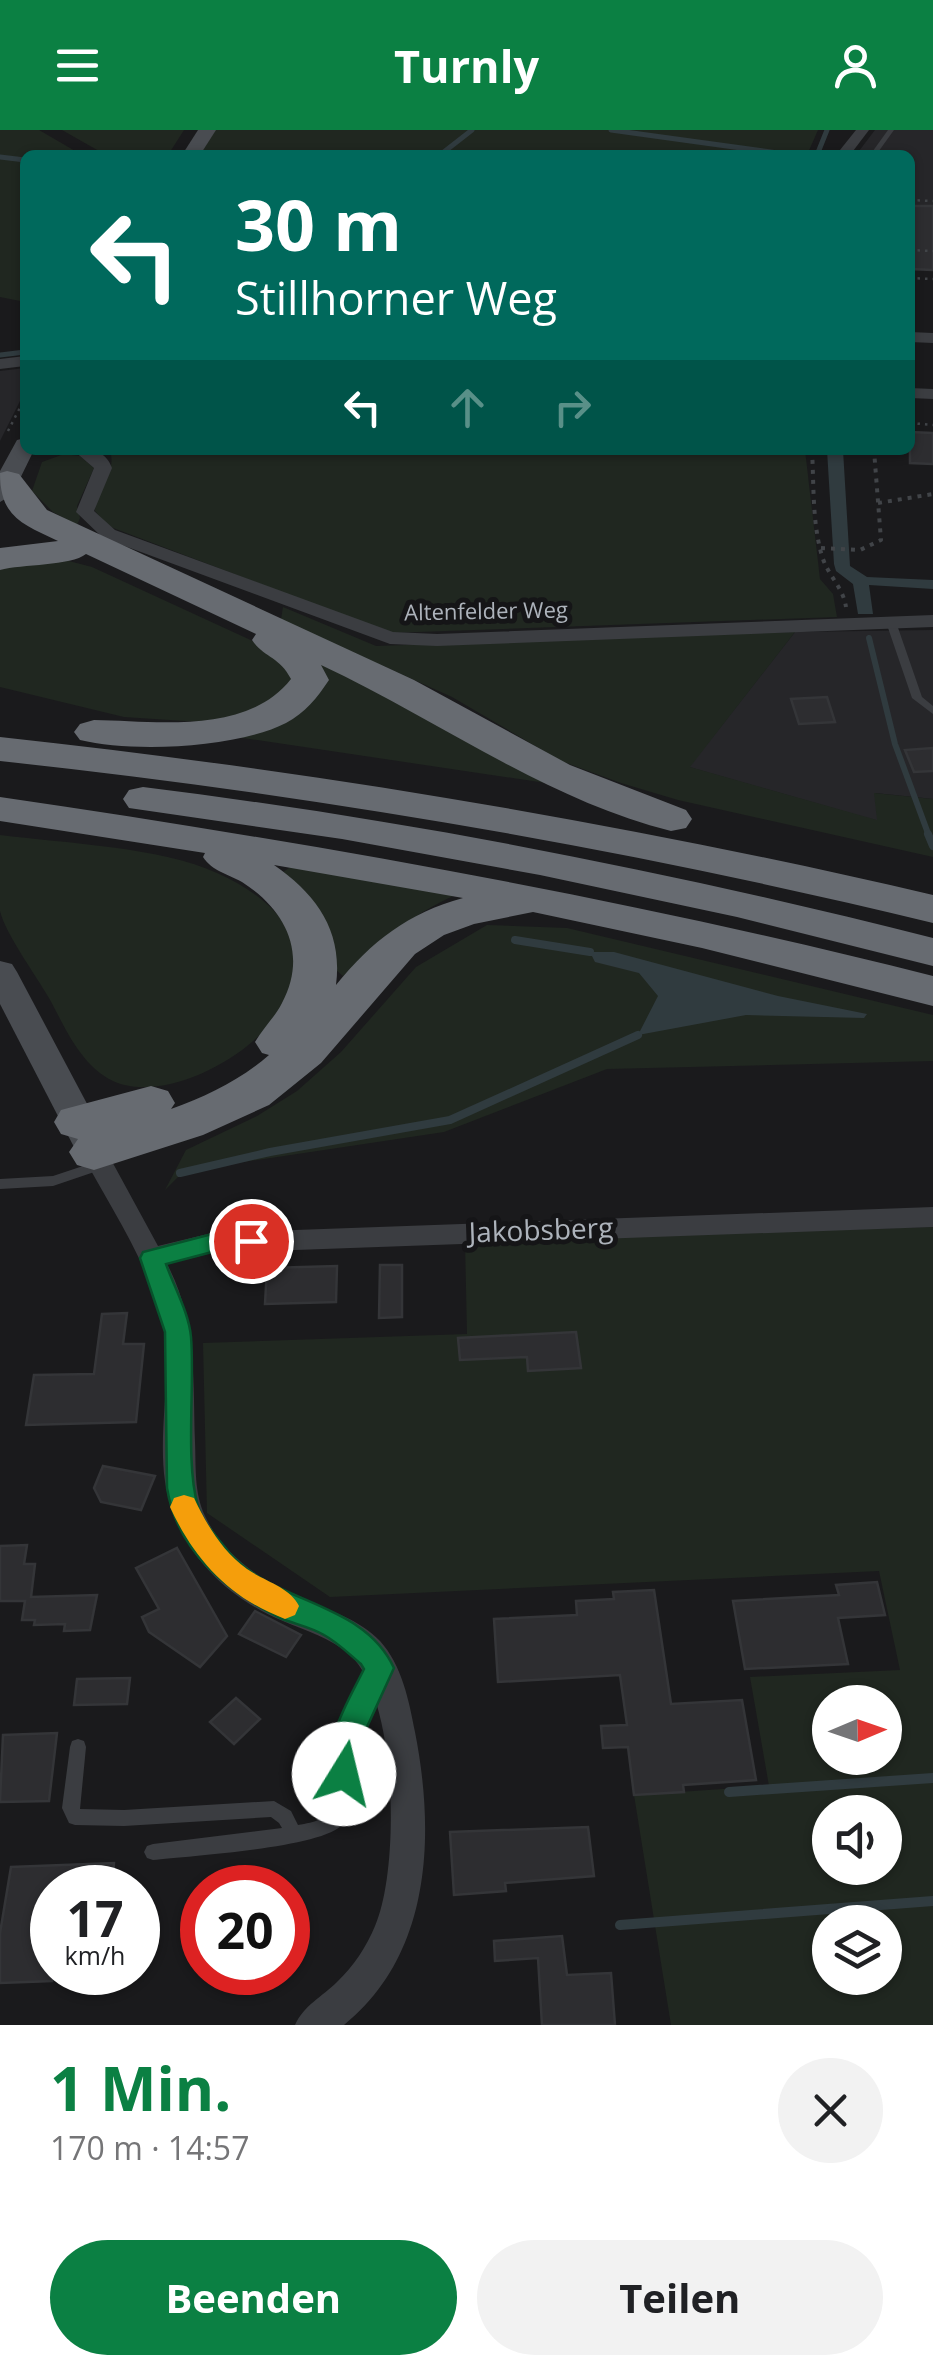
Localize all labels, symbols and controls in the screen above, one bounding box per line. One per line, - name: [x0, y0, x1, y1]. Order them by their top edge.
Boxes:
- text: Turnly: [394, 35, 539, 96]
- icon: menu: [50, 38, 105, 93]
- icon: person: [828, 38, 883, 93]
- text: 30 m: [235, 176, 402, 272]
- icon: left: [70, 190, 200, 320]
- text: Stillhorner Weg: [235, 267, 557, 328]
- icon: left: [335, 380, 390, 435]
- icon: ahead: [440, 380, 495, 435]
- icon: right: [545, 380, 600, 435]
- street label: Altenfelder Weg: [404, 594, 568, 626]
- pin: [209, 1199, 294, 1284]
- street label: Jakobsberg: [465, 1207, 614, 1251]
- icon: arrive: [224, 1214, 279, 1269]
- north arrow: [812, 1685, 902, 1775]
- map controls: [812, 1685, 902, 1995]
- position arrow: [292, 1722, 396, 1826]
- button: sound: [812, 1795, 902, 1885]
- speed limit sign: 20: [180, 1865, 310, 1995]
- text: 17: [66, 1884, 124, 1952]
- button: layers: [812, 1905, 902, 1995]
- text: km/h: [65, 1938, 125, 1972]
- text: 1 Min.: [50, 2047, 231, 2129]
- button: close: [778, 2058, 883, 2163]
- text: 170 m · 14:57: [50, 2126, 249, 2169]
- button: Beenden: [50, 2240, 457, 2355]
- button: Teilen: [477, 2240, 883, 2355]

